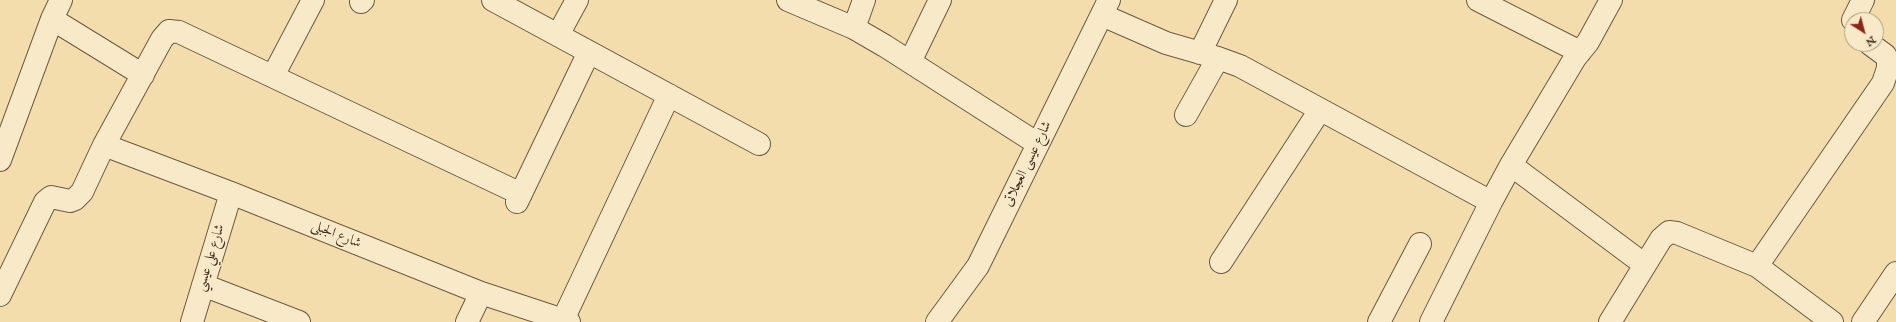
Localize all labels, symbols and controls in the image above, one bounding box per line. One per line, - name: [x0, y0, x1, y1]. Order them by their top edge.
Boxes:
- north arrow: [1844, 12, 1884, 52]
- text: N: [1862, 32, 1878, 49]
- street label: شارع عيسى العجلاتى: [1000, 119, 1056, 209]
- street label: شارع الجبلى: [309, 217, 363, 253]
- street label: شارع علي عيسي: [193, 222, 229, 294]

